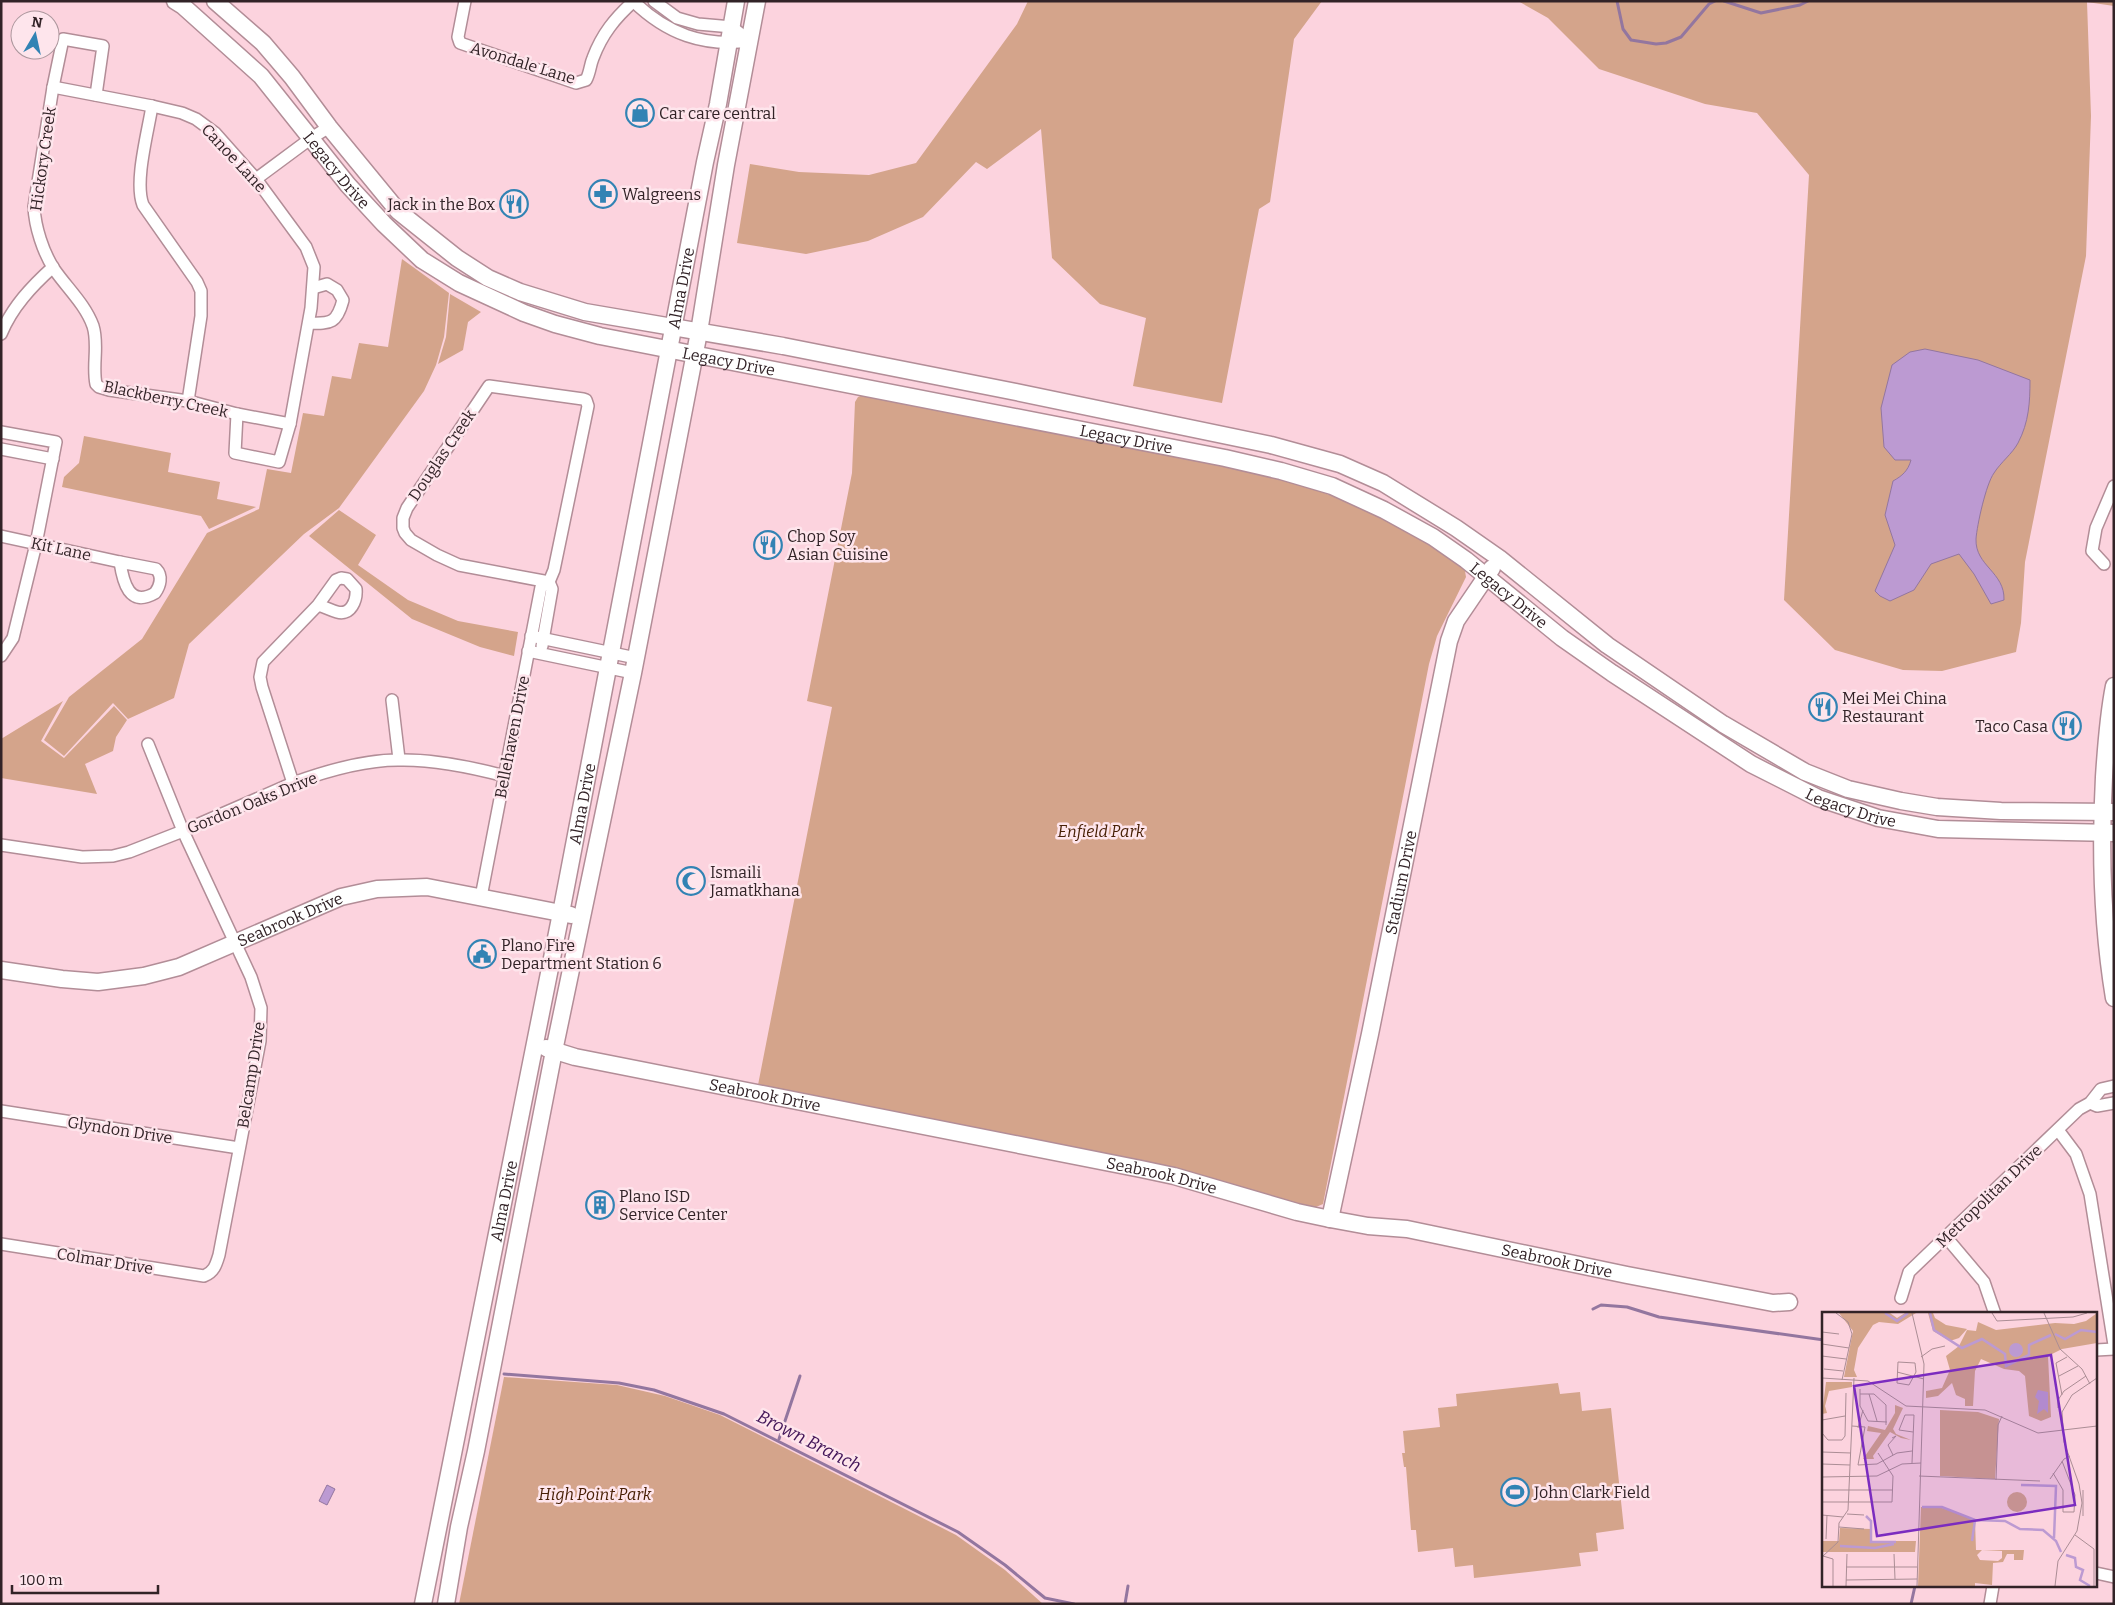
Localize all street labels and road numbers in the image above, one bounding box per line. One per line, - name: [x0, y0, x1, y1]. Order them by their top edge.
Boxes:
- street label: Avondale Lane: [468, 38, 578, 88]
- street label: Hickory Creek: [26, 106, 60, 212]
- street label: Canoe Lane: [198, 120, 270, 196]
- street label: Legacy Drive: [300, 128, 374, 212]
- street label: Alma Drive: [664, 246, 698, 330]
- street label: Legacy Drive: [681, 343, 777, 379]
- street label: Blackberry Creek: [102, 377, 230, 421]
- street label: Douglas Creek: [404, 406, 480, 504]
- street label: Legacy Drive: [1078, 420, 1174, 457]
- street label: Kit Lane: [29, 533, 93, 565]
- street label: Legacy Drive: [1466, 558, 1551, 632]
- street label: Bellehaven Drive: [491, 674, 533, 800]
- street label: Alma Drive: [565, 761, 599, 846]
- street label: Gordon Oaks Drive: [184, 768, 320, 838]
- street label: Legacy Drive: [1802, 784, 1898, 831]
- street label: Stadium Drive: [1381, 828, 1420, 936]
- street label: Seabrook Drive: [234, 888, 345, 950]
- street label: Belcamp Drive: [233, 1020, 269, 1130]
- street label: Seabrook Drive: [708, 1074, 822, 1115]
- street label: Glyndon Drive: [66, 1112, 174, 1148]
- street label: Metropolitan Drive: [1932, 1141, 2046, 1251]
- street label: Seabrook Drive: [1105, 1153, 1219, 1198]
- street label: Alma Drive: [486, 1159, 521, 1243]
- street label: Seabrook Drive: [1500, 1240, 1614, 1281]
- street label: Colmar Drive: [55, 1244, 155, 1278]

